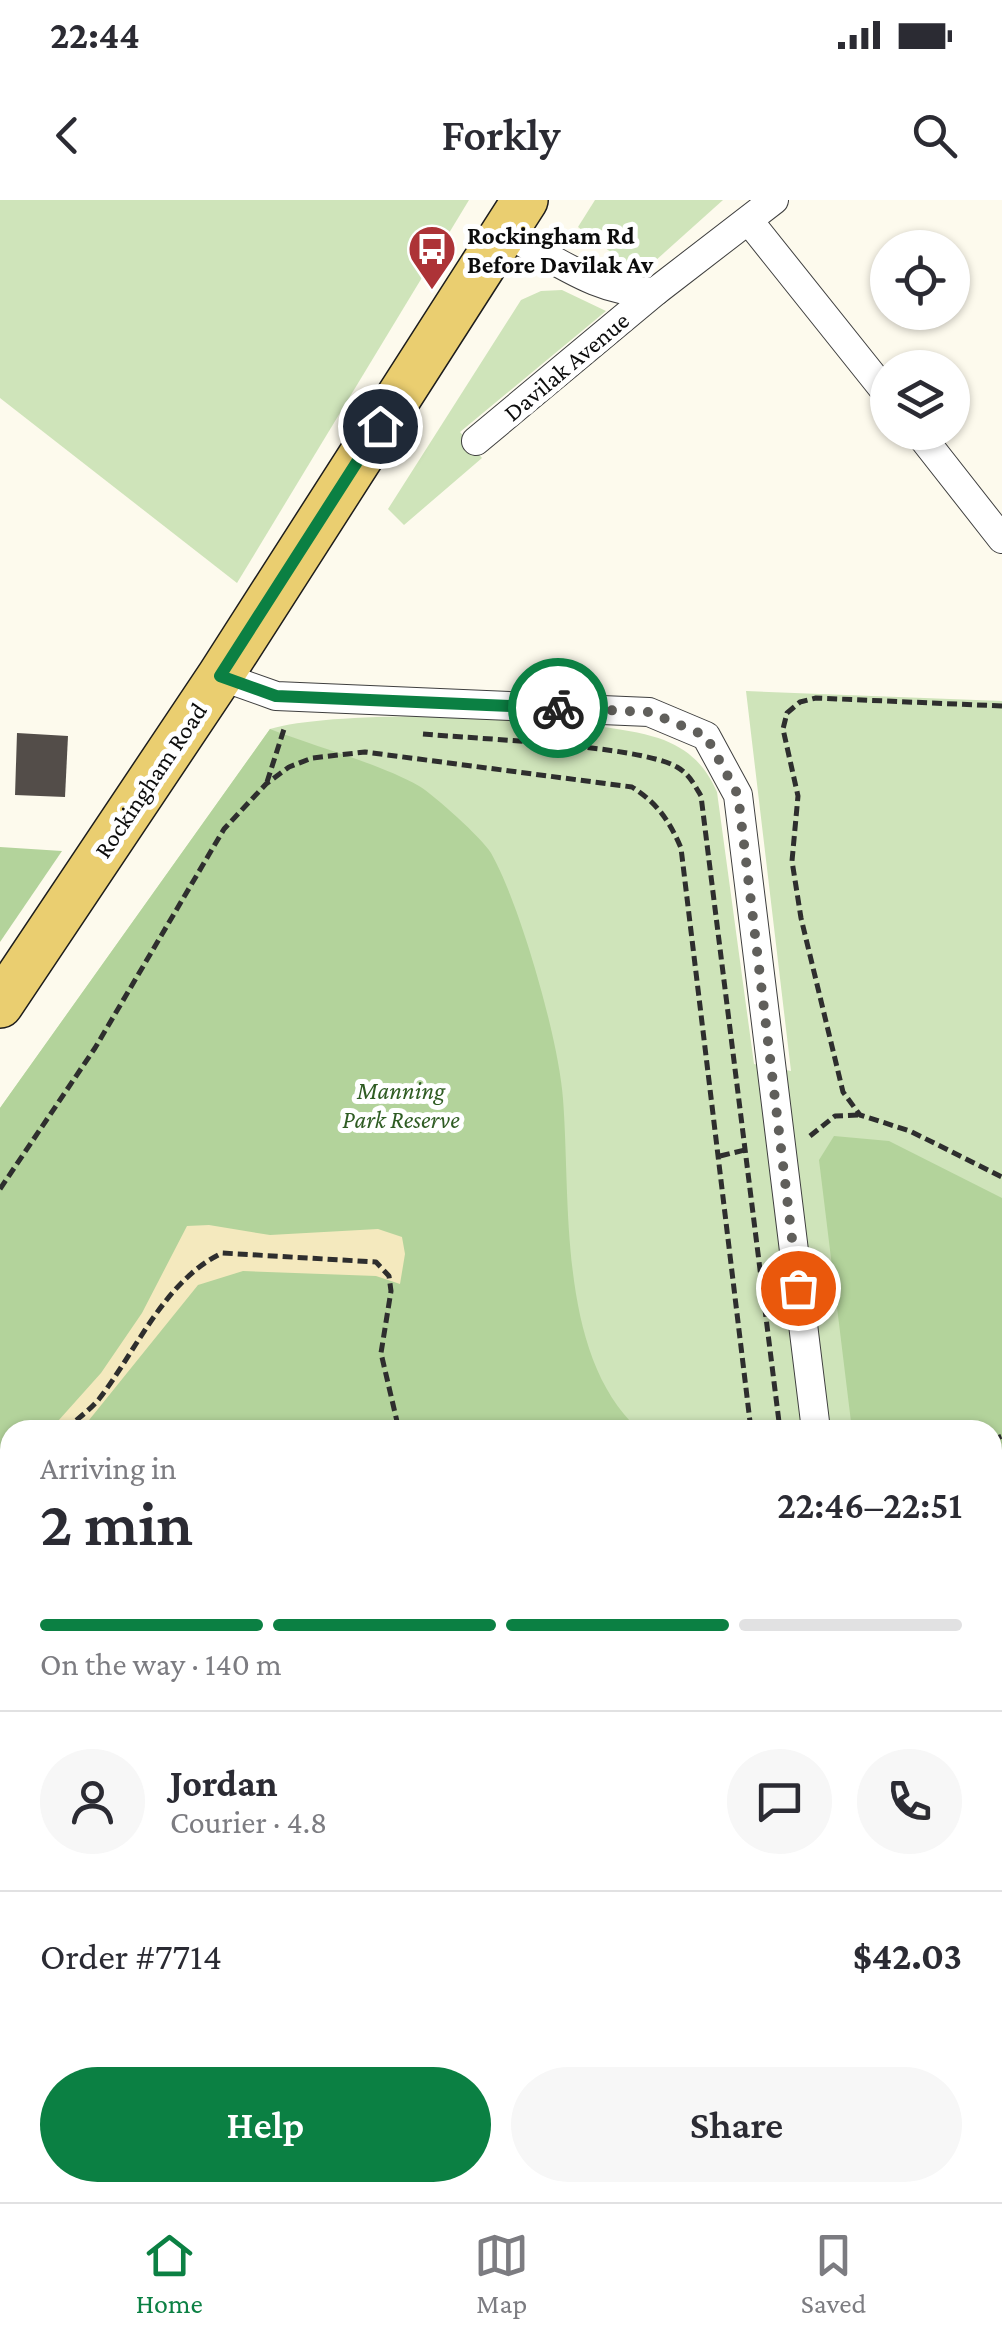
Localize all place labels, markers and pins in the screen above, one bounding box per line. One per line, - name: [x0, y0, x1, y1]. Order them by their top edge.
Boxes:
- place label: Rockingham Rd Before Davilak Av: [467, 222, 654, 278]
- bus stop icon: Rockingham Rd Before Davilak Av: [406, 223, 458, 291]
- pin: [338, 384, 423, 469]
- pin: [756, 1246, 841, 1331]

